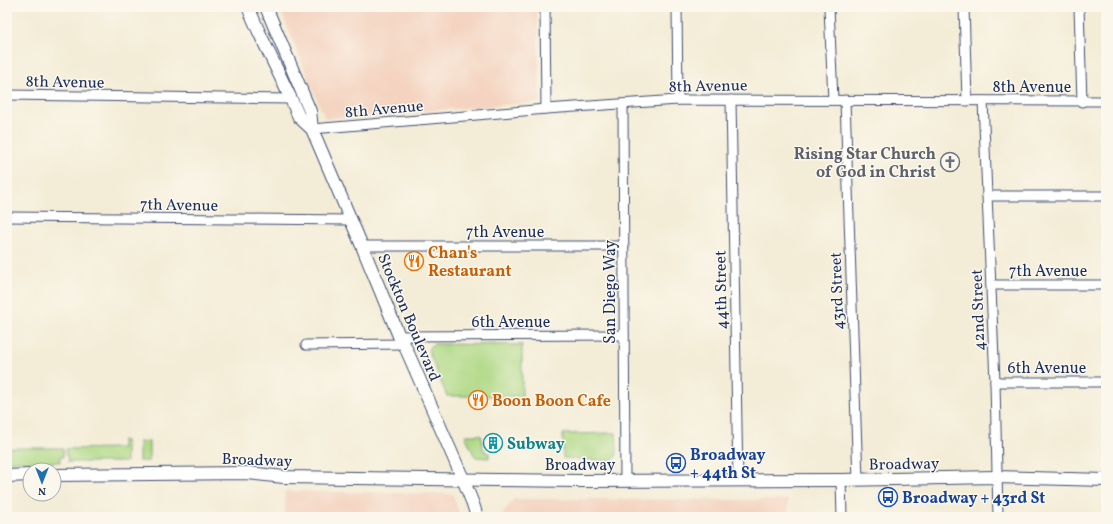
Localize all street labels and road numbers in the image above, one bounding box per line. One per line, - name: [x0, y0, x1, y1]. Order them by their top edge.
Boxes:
- street label: 8th Avenue: [25, 71, 105, 95]
- street label: 8th Avenue: [668, 75, 748, 99]
- street label: 8th Avenue: [993, 77, 1071, 99]
- street label: 8th Avenue: [344, 96, 424, 124]
- street label: 7th Avenue: [140, 194, 218, 218]
- street label: 7th Avenue: [466, 222, 544, 244]
- street label: San Diego Way: [600, 240, 622, 344]
- street label: Stockton Boulevard: [371, 250, 445, 385]
- street label: 44th Street: [710, 250, 734, 330]
- street label: 43rd Street: [826, 251, 850, 330]
- street label: 7th Avenue: [1009, 261, 1087, 283]
- street label: 42nd Street: [967, 268, 991, 351]
- street label: 6th Avenue: [472, 312, 550, 334]
- street label: 6th Avenue: [1008, 358, 1086, 380]
- street label: Broadway: [221, 449, 293, 473]
- street label: Broadway: [868, 453, 940, 477]
- street label: Broadway: [545, 455, 616, 477]

